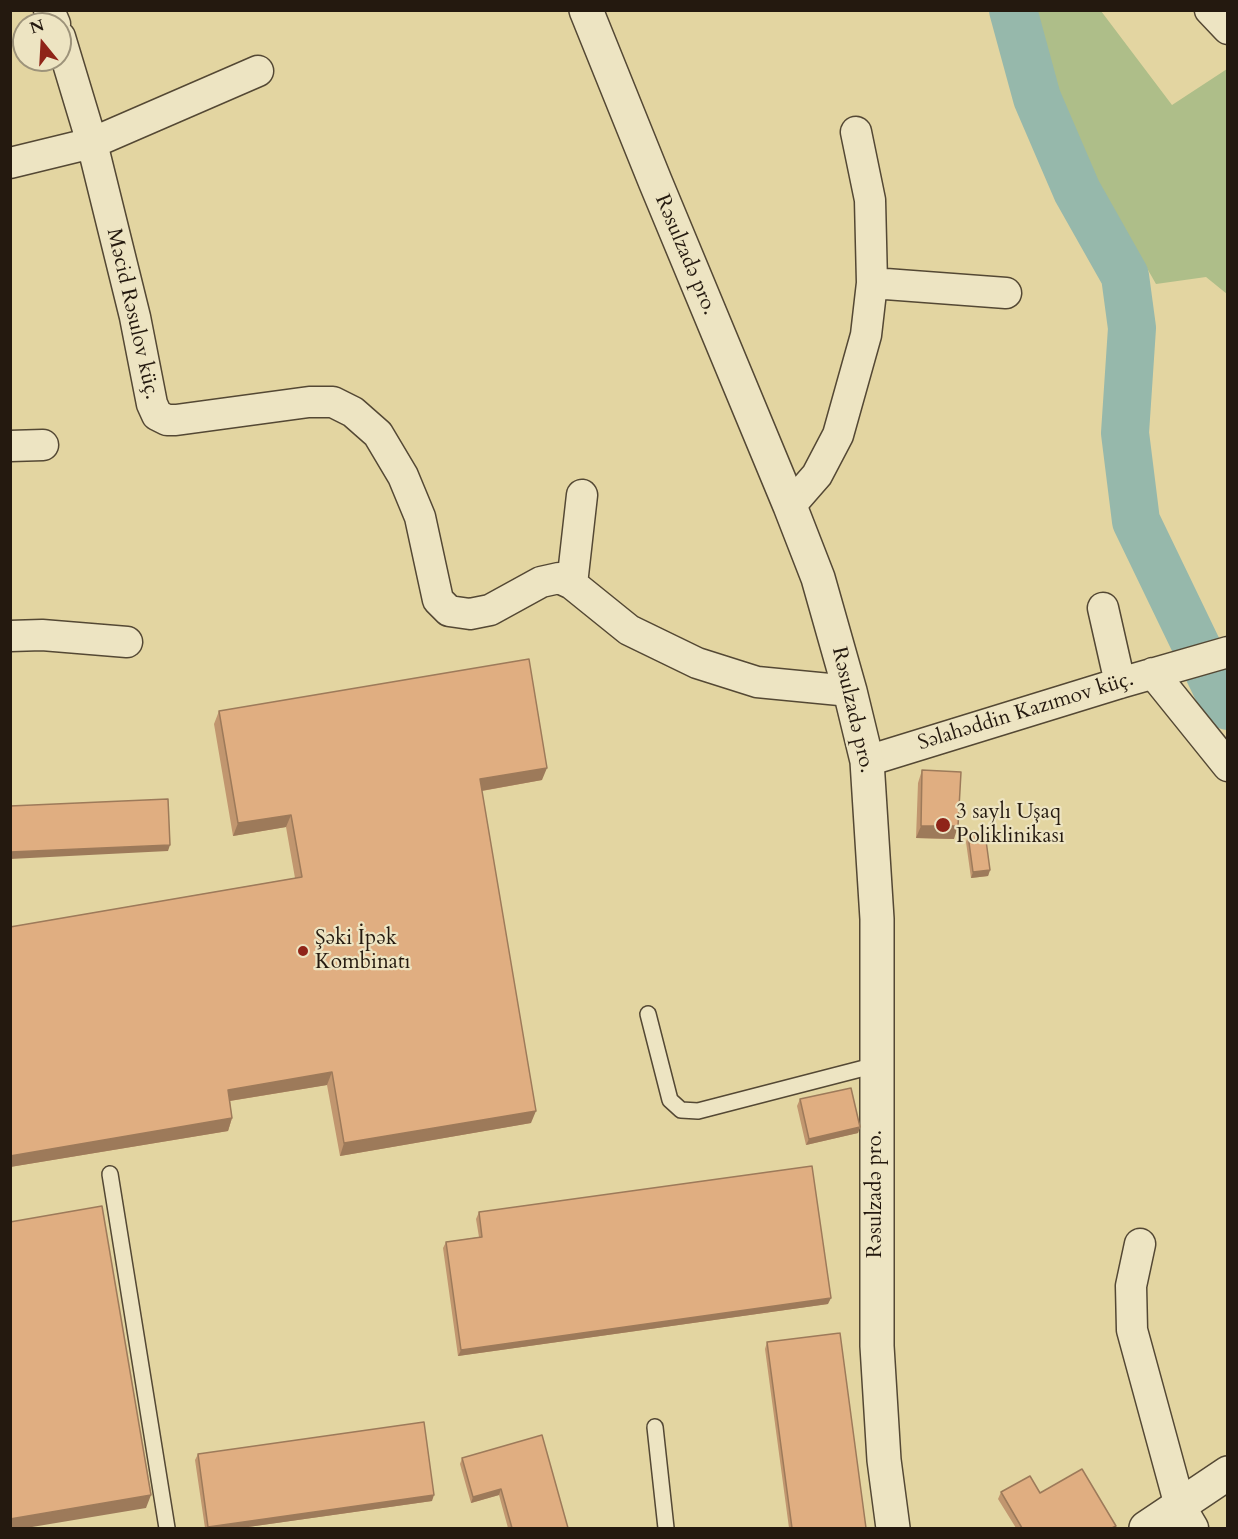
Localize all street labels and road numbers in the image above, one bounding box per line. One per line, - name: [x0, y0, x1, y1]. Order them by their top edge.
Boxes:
- street label: Rəsulzadə pro.: [648, 191, 722, 319]
- street label: Məcid Rəsulov küç.: [100, 226, 164, 402]
- street label: Rəsulzadə pro.: [825, 645, 879, 775]
- street label: Səlahəddin Kazımov küç.: [915, 667, 1137, 757]
- street label: Rəsulzadə pro.: [863, 1130, 889, 1258]

